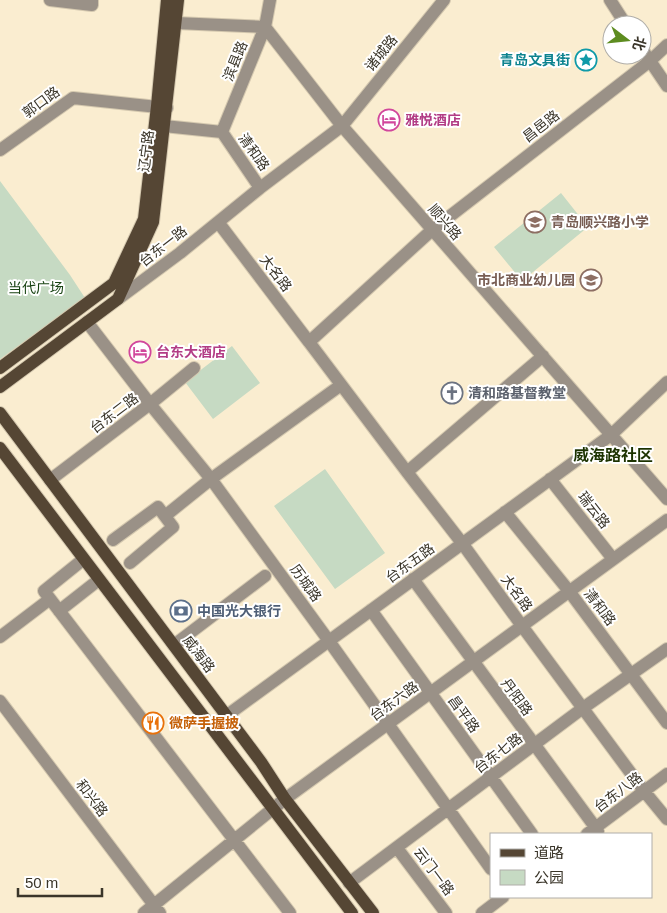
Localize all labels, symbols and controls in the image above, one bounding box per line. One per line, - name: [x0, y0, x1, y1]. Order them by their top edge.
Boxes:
- north arrow: [602, 15, 652, 65]
- street label: 诸城路: [362, 32, 400, 74]
- text: 北: [630, 35, 649, 53]
- street label: 滨县路: [220, 39, 250, 83]
- place icon: 青岛文具街: [574, 48, 598, 72]
- place label: 青岛文具街: [500, 52, 570, 68]
- street label: 郭口路: [19, 83, 63, 121]
- street label: 昌邑路: [520, 107, 562, 145]
- hotel icon: 雅悦酒店: [377, 108, 401, 132]
- place label: 雅悦酒店: [405, 112, 461, 128]
- street label: 辽宁路: [136, 129, 156, 173]
- street label: 清和路: [235, 130, 273, 174]
- street label: 顺兴路: [425, 201, 465, 243]
- school or university icon: 青岛顺兴路小学: [523, 210, 547, 234]
- place label: 青岛顺兴路小学: [551, 214, 649, 230]
- street label: 台东一路: [136, 222, 190, 270]
- street label: 大名路: [257, 251, 295, 295]
- school or university icon: 市北商业幼儿园: [579, 268, 603, 292]
- place label: 市北商业幼儿园: [477, 272, 575, 288]
- park label: 当代广场: [8, 280, 64, 296]
- hotel icon: 台东大酒店: [128, 340, 152, 364]
- place label: 台东大酒店: [156, 344, 226, 360]
- church icon: 清和路基督教堂: [440, 381, 464, 405]
- place label: 清和路基督教堂: [468, 385, 566, 401]
- street label: 台东二路: [87, 390, 141, 436]
- district label: 威海路社区: [573, 446, 653, 464]
- street label: 瑞云路: [575, 489, 613, 531]
- street label: 台东五路: [383, 540, 437, 586]
- street label: 历城路: [287, 561, 325, 605]
- street label: 大名路: [498, 571, 536, 615]
- street label: 清和路: [581, 585, 619, 629]
- bank icon: 中国光大银行: [169, 599, 193, 623]
- place label: 中国光大银行: [197, 603, 281, 619]
- street label: 威海路: [180, 632, 218, 676]
- street label: 丹阳路: [498, 675, 536, 719]
- street label: 台东六路: [367, 678, 421, 724]
- street label: 昌平路: [445, 692, 483, 736]
- restaurant icon: 微萨手握披: [141, 711, 165, 735]
- place label: 微萨手握披: [169, 715, 239, 731]
- street label: 台东七路: [471, 730, 525, 776]
- street label: 台东八路: [591, 769, 645, 815]
- street label: 和兴路: [73, 776, 111, 820]
- legend: [490, 833, 652, 898]
- street label: 云门一路: [411, 844, 457, 898]
- text: 道路: [534, 844, 564, 861]
- scale bar: [18, 866, 101, 898]
- text: 公园: [534, 869, 564, 886]
- text: 50 m: [25, 874, 58, 891]

